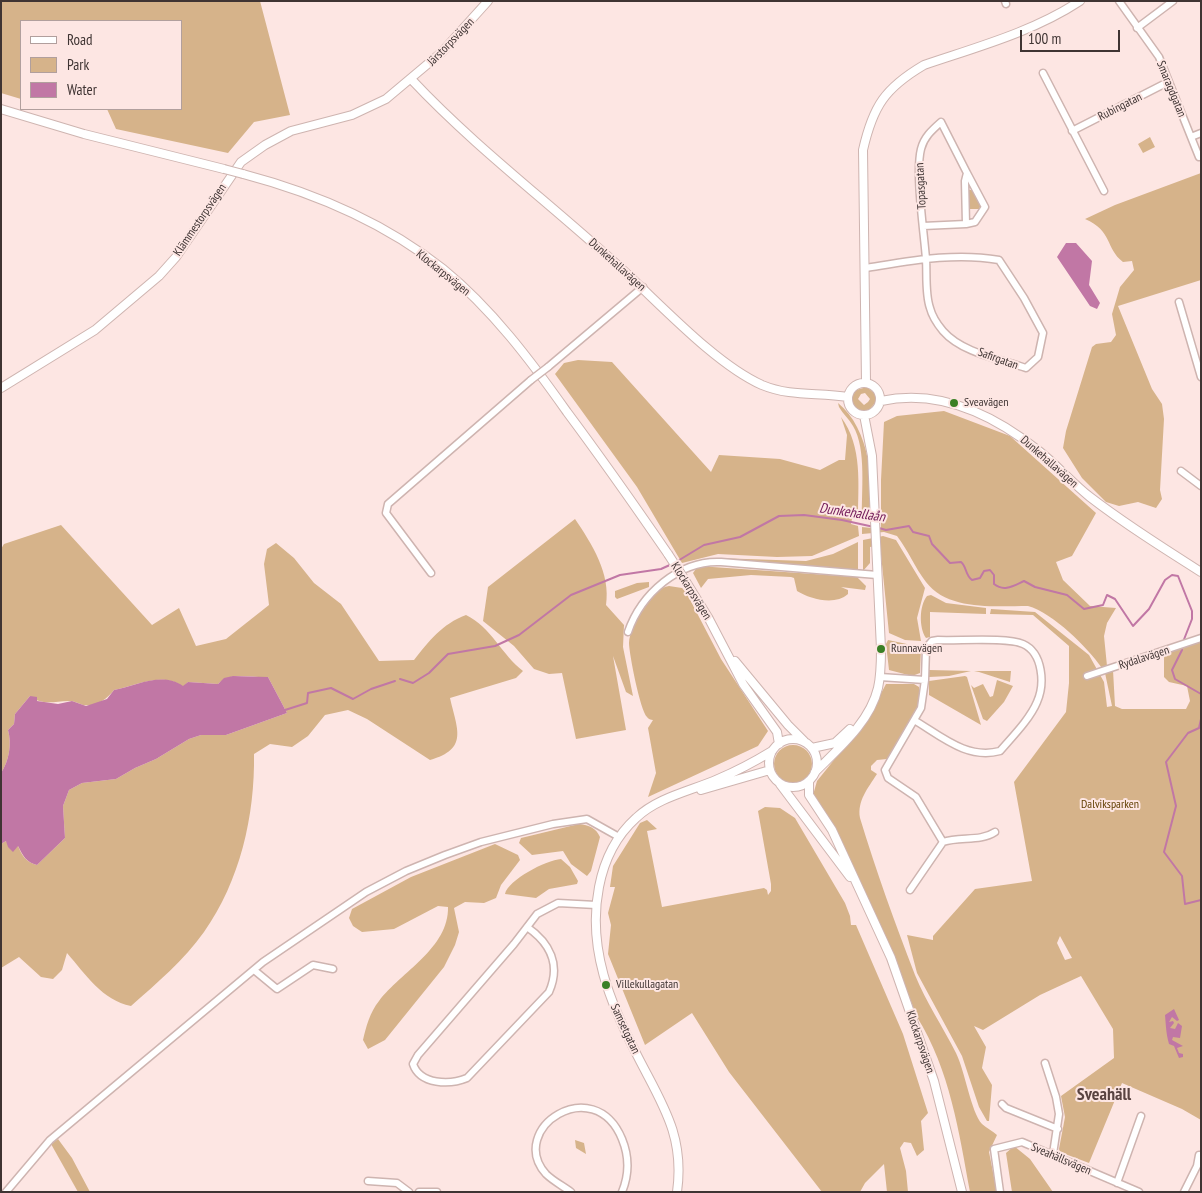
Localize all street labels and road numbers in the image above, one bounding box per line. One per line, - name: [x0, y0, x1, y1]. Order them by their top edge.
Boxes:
- street label: Järstorpsvägen: [425, 15, 477, 69]
- street label: Smaragdgatan: [1153, 59, 1189, 119]
- street label: Rubingatan: [1096, 90, 1144, 124]
- street label: Topasgatan: [913, 162, 929, 210]
- street label: Klämmestorpsvägen: [171, 181, 229, 259]
- street label: Dunkehallavägen: [586, 236, 648, 294]
- street label: Klockarpsvägen: [413, 247, 473, 299]
- street label: Safirgatan: [976, 345, 1020, 373]
- street label: Dunkehallavägen: [1017, 433, 1081, 491]
- street label: Klockarpsvägen: [668, 560, 714, 622]
- street label: Rydalavägen: [1117, 643, 1171, 673]
- street label: Samsetgatan: [607, 1002, 643, 1056]
- street label: Klockarpsvägen: [903, 1009, 937, 1075]
- street label: Sveahällsvägen: [1029, 1140, 1093, 1178]

